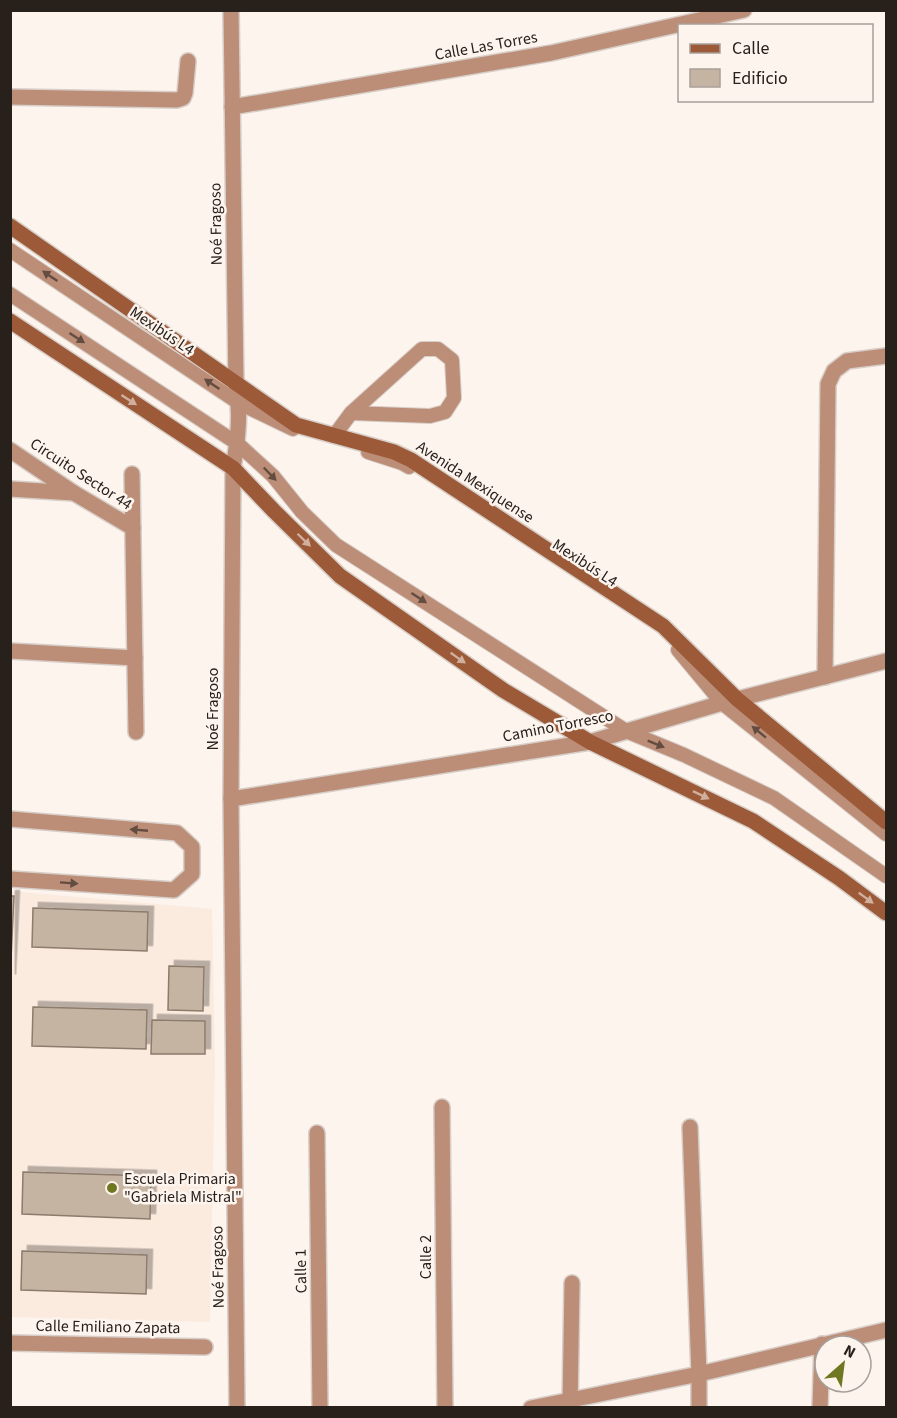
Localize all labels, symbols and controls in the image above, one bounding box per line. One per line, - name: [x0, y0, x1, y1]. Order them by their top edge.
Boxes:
- legend: [678, 24, 873, 102]
- street label: Calle Las Torres: [433, 26, 539, 66]
- text: Calle: [732, 36, 770, 61]
- text: Edificio: [732, 66, 788, 91]
- street label: Noé Fragoso: [204, 182, 228, 266]
- one-way arrow: [42, 270, 58, 282]
- street label: Mexibús L4: [125, 301, 199, 361]
- one-way arrow: [69, 332, 85, 343]
- one-way arrow: [204, 379, 220, 390]
- one-way arrow: [121, 394, 137, 406]
- street label: Circuito Sector 44: [26, 433, 136, 515]
- street label: Avenida Mexiquense: [412, 436, 538, 528]
- one-way arrow: [263, 467, 277, 481]
- one-way arrow: [296, 533, 310, 547]
- street label: Mexibús L4: [548, 534, 622, 592]
- one-way arrow: [410, 592, 426, 604]
- one-way arrow: [450, 652, 466, 664]
- street label: Noé Fragoso: [202, 668, 224, 750]
- street label: Camino Torresco: [501, 704, 615, 748]
- one-way arrow: [751, 726, 767, 739]
- one-way arrow: [647, 739, 665, 749]
- one-way arrow: [692, 791, 709, 800]
- one-way arrow: [129, 825, 148, 835]
- one-way arrow: [59, 878, 78, 887]
- one-way arrow: [858, 892, 874, 904]
- place label: Escuela Primaria "Gabriela Mistral": [124, 1168, 242, 1208]
- marker: Escuela Primaria "Gabriela Mistral": [105, 1181, 119, 1195]
- street label: Noé Fragoso: [206, 1225, 230, 1309]
- street label: Calle 2: [415, 1235, 437, 1279]
- street label: Calle 1: [290, 1249, 312, 1293]
- street label: Calle Emiliano Zapata: [35, 1315, 181, 1339]
- north arrow: [813, 1334, 873, 1394]
- text: N: [840, 1339, 859, 1364]

